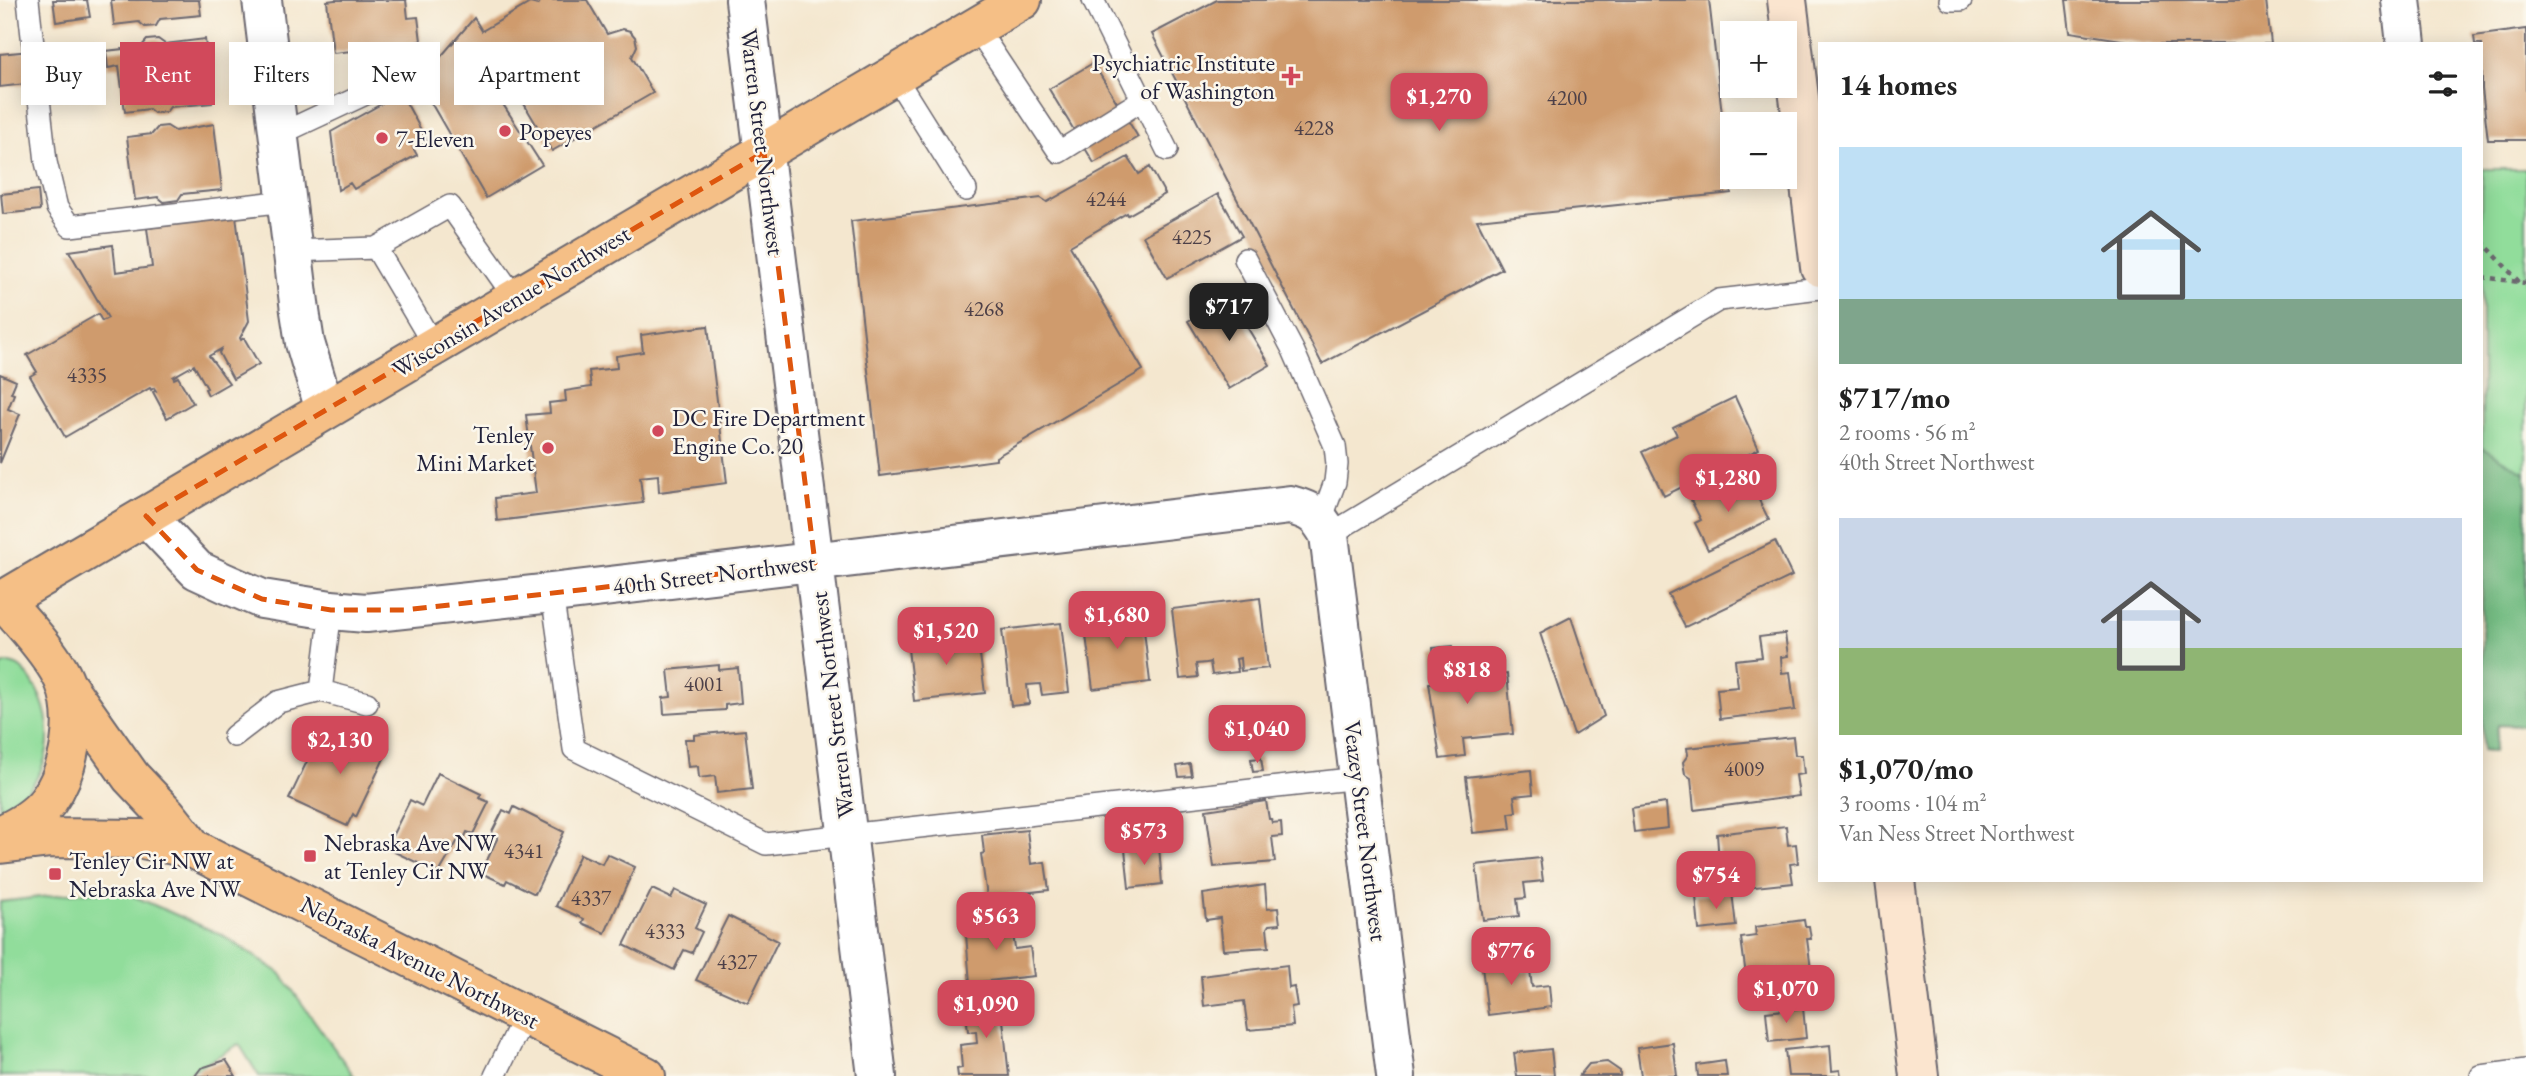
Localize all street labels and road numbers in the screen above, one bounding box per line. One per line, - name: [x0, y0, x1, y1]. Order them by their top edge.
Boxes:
- street label: Warren Street Northwest: [734, 27, 792, 258]
- street label: Wisconsin Avenue Northwest: [386, 217, 636, 384]
- street label: 40th Street Northwest: [611, 546, 818, 602]
- street label: Warren Street Northwest: [803, 589, 861, 820]
- street label: Veazey Street Northwest: [1337, 719, 1395, 944]
- street label: Nebraska Avenue Northwest: [295, 888, 545, 1036]

